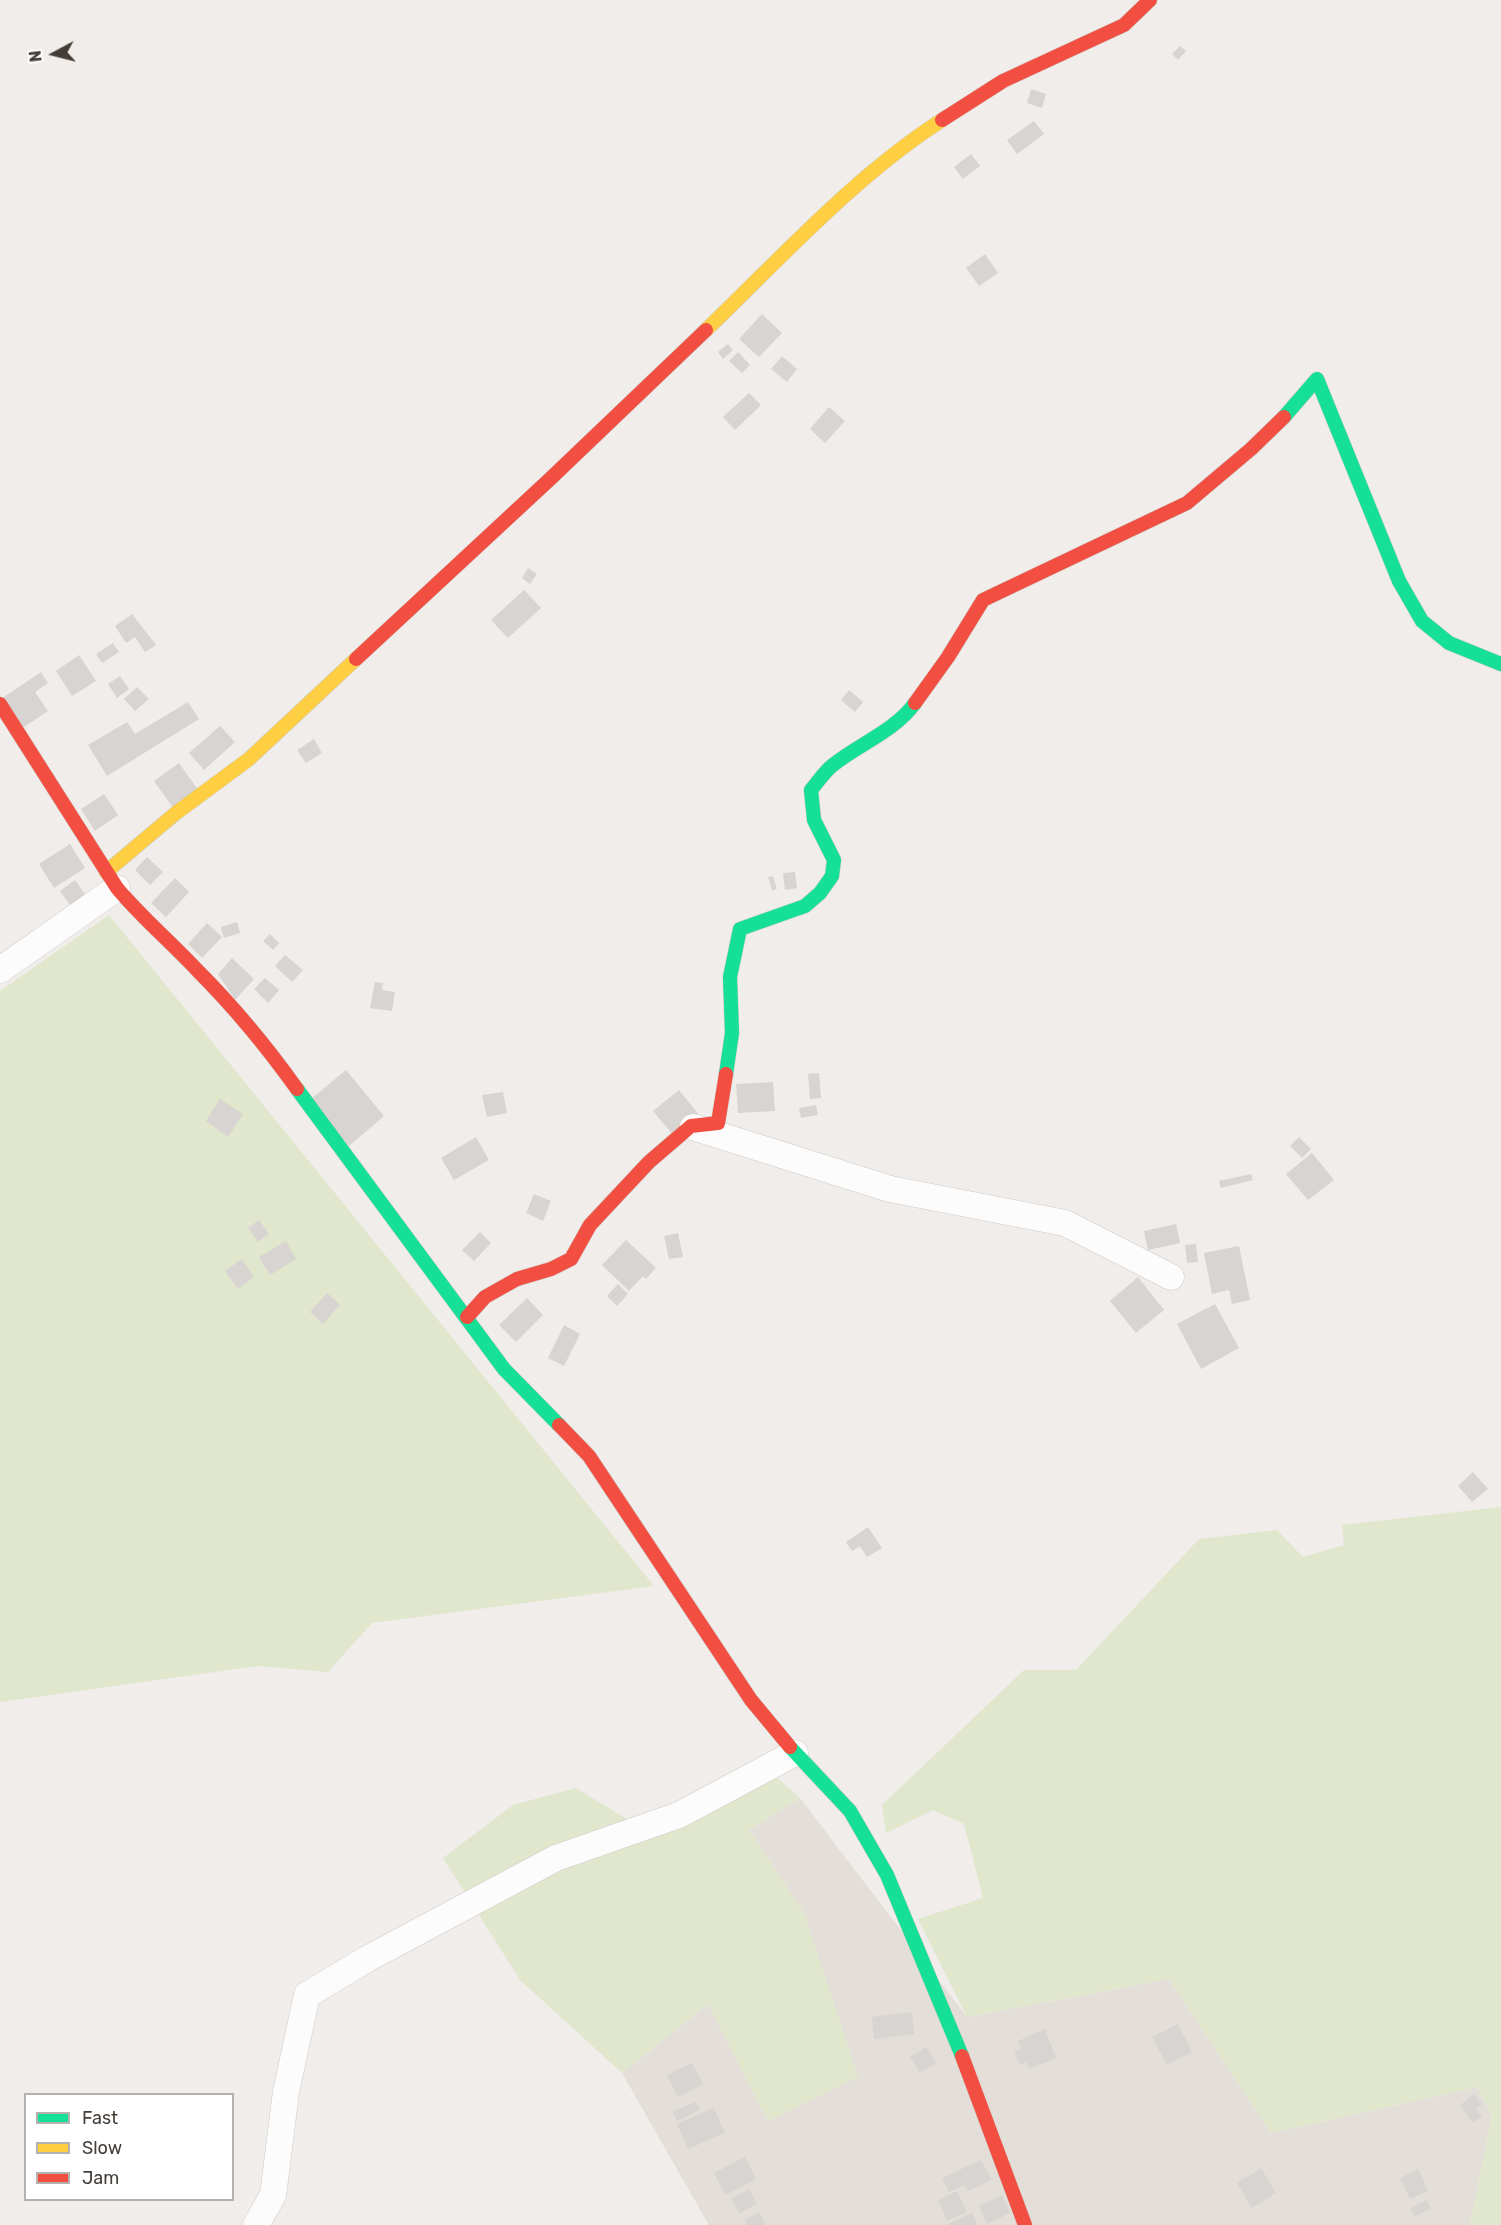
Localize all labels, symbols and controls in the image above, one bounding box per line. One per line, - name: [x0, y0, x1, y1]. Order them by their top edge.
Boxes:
- north arrow: [24, 24, 84, 84]
- text: N: [26, 49, 46, 63]
- legend: [24, 2093, 234, 2201]
- text: Fast: [82, 2107, 118, 2129]
- text: Slow: [82, 2137, 122, 2159]
- text: Jam: [82, 2167, 119, 2189]

